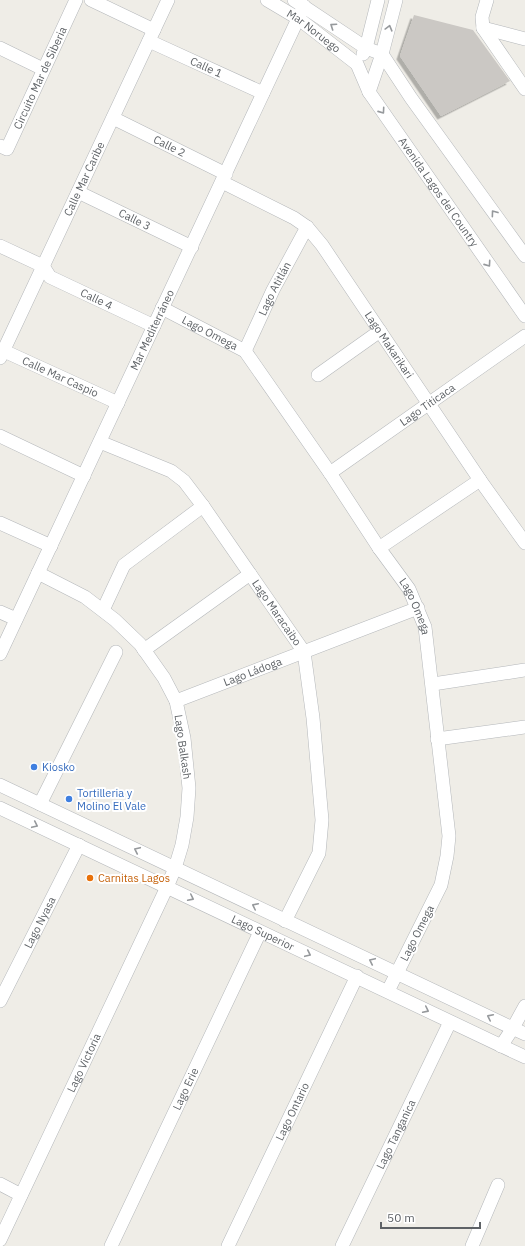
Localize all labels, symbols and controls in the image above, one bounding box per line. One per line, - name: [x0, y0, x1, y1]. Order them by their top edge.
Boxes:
- street label: Mar Noruego: [284, 6, 343, 56]
- street label: Circuito Mar de Siberia: [10, 24, 70, 131]
- one-way arrow: [331, 24, 338, 31]
- one-way arrow: [384, 25, 392, 32]
- street label: Calle 1: [188, 54, 225, 81]
- one-way arrow: [377, 107, 385, 114]
- street label: Calle 2: [151, 132, 188, 160]
- street label: Avenida Lagos del Country: [396, 135, 482, 250]
- street label: Calle Mar Caribe: [61, 139, 108, 218]
- street label: Calle 3: [116, 206, 153, 233]
- one-way arrow: [492, 211, 499, 218]
- street label: Lago Atitlán: [255, 259, 294, 318]
- one-way arrow: [483, 259, 490, 266]
- street label: Calle 4: [78, 285, 115, 313]
- street label: Mar Mediterráneo: [127, 287, 177, 373]
- street label: Lago Makarikari: [362, 309, 417, 381]
- street label: Lago Omega: [180, 313, 240, 353]
- street label: Calle Mar Caspio: [20, 353, 101, 400]
- street label: Lago Titicaca: [397, 380, 458, 429]
- street label: Lago Omega: [396, 575, 433, 636]
- street label: Lago Maracaibo: [249, 577, 304, 648]
- street label: Lago Ládoga: [221, 654, 284, 689]
- street label: Lago Balkash: [172, 714, 194, 780]
- place label: Kiosko: [42, 760, 75, 774]
- marker: Kiosko: [29, 762, 39, 772]
- place label: Tortilleria y Molino El Vale: [77, 786, 146, 813]
- marker: Tortilleria y Molino El Vale: [64, 794, 74, 804]
- one-way arrow: [31, 820, 39, 828]
- one-way arrow: [134, 847, 142, 855]
- place label: Carnitas Lagos: [98, 871, 170, 885]
- marker: Carnitas Lagos: [85, 873, 95, 883]
- one-way arrow: [186, 893, 194, 901]
- street label: Lago Nyasa: [21, 894, 59, 951]
- one-way arrow: [251, 903, 259, 911]
- street label: Lago Omega: [397, 903, 437, 963]
- street label: Lago Superior: [229, 912, 297, 954]
- one-way arrow: [304, 949, 311, 957]
- one-way arrow: [369, 958, 377, 966]
- one-way arrow: [421, 1005, 429, 1013]
- one-way arrow: [486, 1014, 494, 1022]
- street label: Lago Victoria: [64, 1031, 104, 1095]
- street label: Lago Erie: [170, 1065, 202, 1112]
- street label: Lago Ontario: [272, 1080, 312, 1143]
- street label: Lago Tanganica: [373, 1097, 419, 1171]
- scale bar: [381, 1204, 480, 1230]
- text: 50 m: [387, 1210, 415, 1225]

